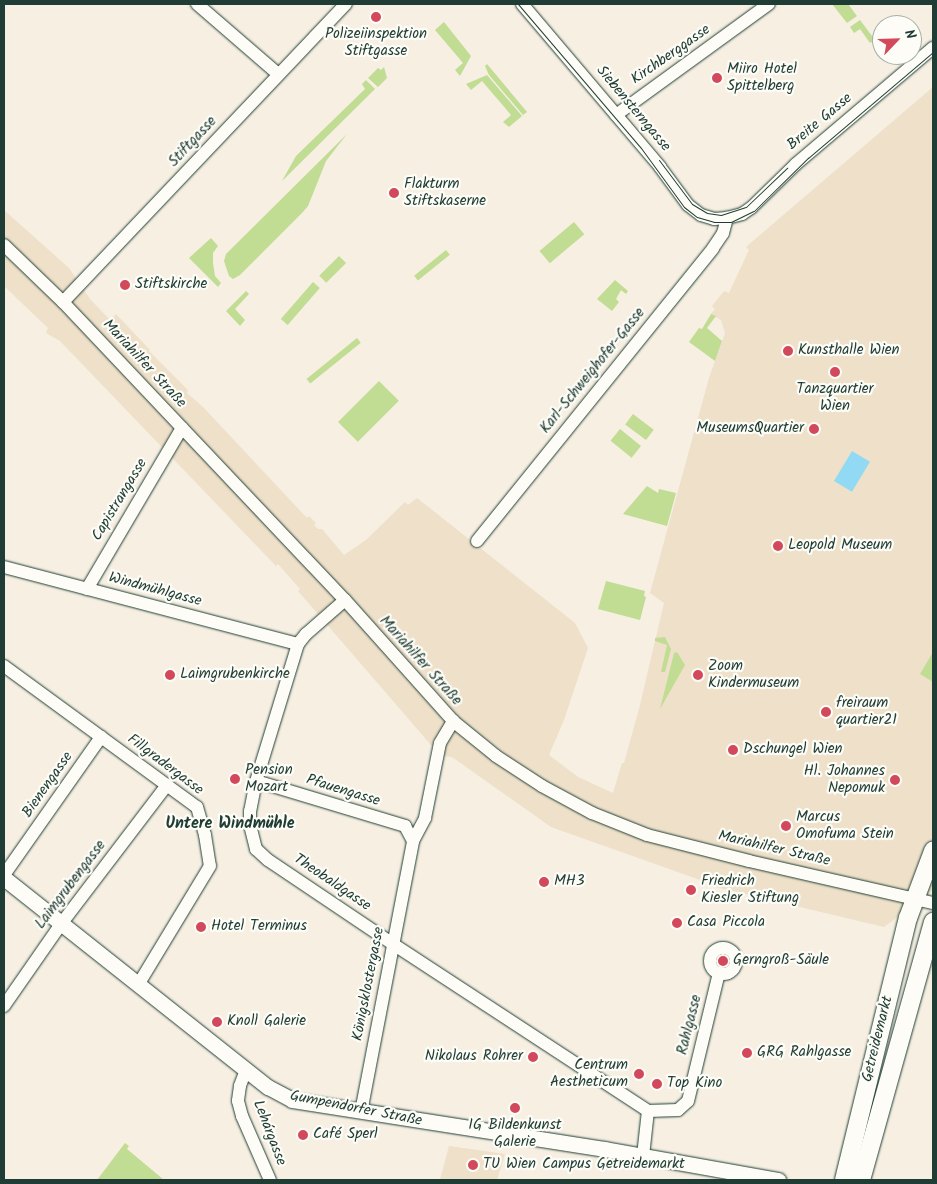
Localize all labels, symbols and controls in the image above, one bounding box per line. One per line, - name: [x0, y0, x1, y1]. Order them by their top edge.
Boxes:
- marker: Polizeiinspektion Stiftgasse: [370, 11, 382, 23]
- north arrow: [872, 15, 922, 65]
- street label: Kirchberggasse: [628, 21, 714, 89]
- place label: Polizeiinspektion Stiftgasse: [325, 25, 427, 60]
- text: N: [898, 26, 922, 43]
- place label: Miiro Hotel Spittelberg: [727, 60, 797, 95]
- street label: Siebensterngasse: [592, 62, 674, 156]
- marker: Miiro Hotel Spittelberg: [711, 72, 723, 84]
- street label: Breite Gasse: [784, 90, 856, 154]
- street label: Stiftgasse: [165, 113, 221, 171]
- place label: Flakturm Stiftskaserne: [404, 175, 486, 210]
- marker: Flakturm Stiftskaserne: [388, 187, 400, 199]
- place label: Stiftskirche: [135, 276, 207, 294]
- marker: Stiftskirche: [119, 279, 131, 291]
- street label: Karl-Schweighofer-Gasse: [537, 305, 649, 437]
- street label: Mariahilfer Straße: [98, 316, 190, 412]
- place label: Kunsthalle Wien: [798, 342, 900, 360]
- marker: Kunsthalle Wien: [782, 345, 794, 357]
- marker: Tanzquartier Wien: [829, 366, 841, 378]
- place label: Tanzquartier Wien: [796, 380, 874, 415]
- place label: MuseumsQuartier: [696, 420, 804, 438]
- marker: MuseumsQuartier: [808, 423, 820, 435]
- street label: Capistrangasse: [88, 456, 152, 544]
- place label: Leopold Museum: [788, 537, 892, 555]
- marker: Leopold Museum: [772, 540, 784, 552]
- street label: Windmühlgasse: [107, 569, 203, 611]
- street label: Mariahilfer Straße: [375, 612, 465, 710]
- place label: Zoom Kindermuseum: [708, 657, 799, 692]
- place label: Laimgrubenkirche: [180, 666, 290, 684]
- marker: Laimgrubenkirche: [164, 669, 176, 681]
- marker: Zoom Kindermuseum: [692, 669, 704, 681]
- place label: freiraum quartier21: [836, 694, 897, 729]
- marker: freiraum quartier21: [820, 706, 832, 718]
- street label: Fillgradergasse: [123, 730, 207, 800]
- place label: Dschungel Wien: [743, 741, 843, 759]
- marker: Dschungel Wien: [727, 744, 739, 756]
- street label: Bienengasse: [19, 749, 77, 821]
- place label: Pension Mozart: [245, 761, 293, 796]
- place label: Hl. Johannes Nepomuk: [804, 762, 885, 797]
- street label: Pfauengasse: [304, 771, 382, 811]
- marker: Pension Mozart: [229, 773, 241, 785]
- marker: Hl. Johannes Nepomuk: [889, 774, 901, 786]
- place label: Marcus Omofuma Stein: [796, 808, 894, 843]
- district label: Untere Windmühle: [165, 814, 295, 834]
- marker: Marcus Omofuma Stein: [780, 820, 792, 832]
- street label: Mariahilfer Straße: [716, 827, 832, 871]
- street label: Laimgrubengasse: [32, 837, 110, 933]
- street label: Theobaldgasse: [290, 851, 374, 915]
- place label: Friedrich Kiesler Stiftung: [701, 872, 799, 907]
- place label: MH3: [554, 873, 584, 891]
- marker: MH3: [538, 876, 550, 888]
- marker: Friedrich Kiesler Stiftung: [685, 884, 697, 896]
- place label: Casa Piccola: [687, 914, 765, 932]
- marker: Casa Piccola: [671, 917, 683, 929]
- place label: Hotel Terminus: [211, 918, 307, 936]
- marker: Hotel Terminus: [195, 921, 207, 933]
- street label: Königsklostergasse: [349, 925, 389, 1043]
- place label: Gerngroß-Säule: [733, 952, 829, 970]
- marker: Gerngroß-Säule: [717, 955, 729, 967]
- street label: Rahlgasse: [674, 993, 706, 1057]
- street label: Getreidemarkt: [859, 994, 897, 1084]
- place label: Knoll Galerie: [227, 1013, 306, 1031]
- marker: Knoll Galerie: [211, 1016, 223, 1028]
- place label: GRG Rahlgasse: [757, 1044, 851, 1062]
- marker: GRG Rahlgasse: [741, 1047, 753, 1059]
- place label: Nikolaus Rohrer: [425, 1048, 523, 1066]
- marker: Nikolaus Rohrer: [527, 1051, 539, 1063]
- place label: Centrum Aestheticum: [550, 1056, 628, 1091]
- marker: Centrum Aestheticum: [632, 1067, 646, 1081]
- place label: Top Kino: [667, 1075, 722, 1093]
- marker: Top Kino: [651, 1078, 663, 1090]
- street label: Gumpendorfer Straße: [288, 1087, 424, 1131]
- street label: Lehárgasse: [248, 1098, 290, 1168]
- marker: IG Bildenkunst Galerie: [509, 1102, 521, 1114]
- place label: IG Bildenkunst Galerie: [468, 1116, 562, 1151]
- place label: Café Sperl: [313, 1126, 378, 1144]
- marker: Café Sperl: [297, 1129, 309, 1141]
- place label: TU Wien Campus Getreidemarkt: [483, 1156, 685, 1174]
- marker: TU Wien Campus Getreidemarkt: [467, 1159, 479, 1171]

